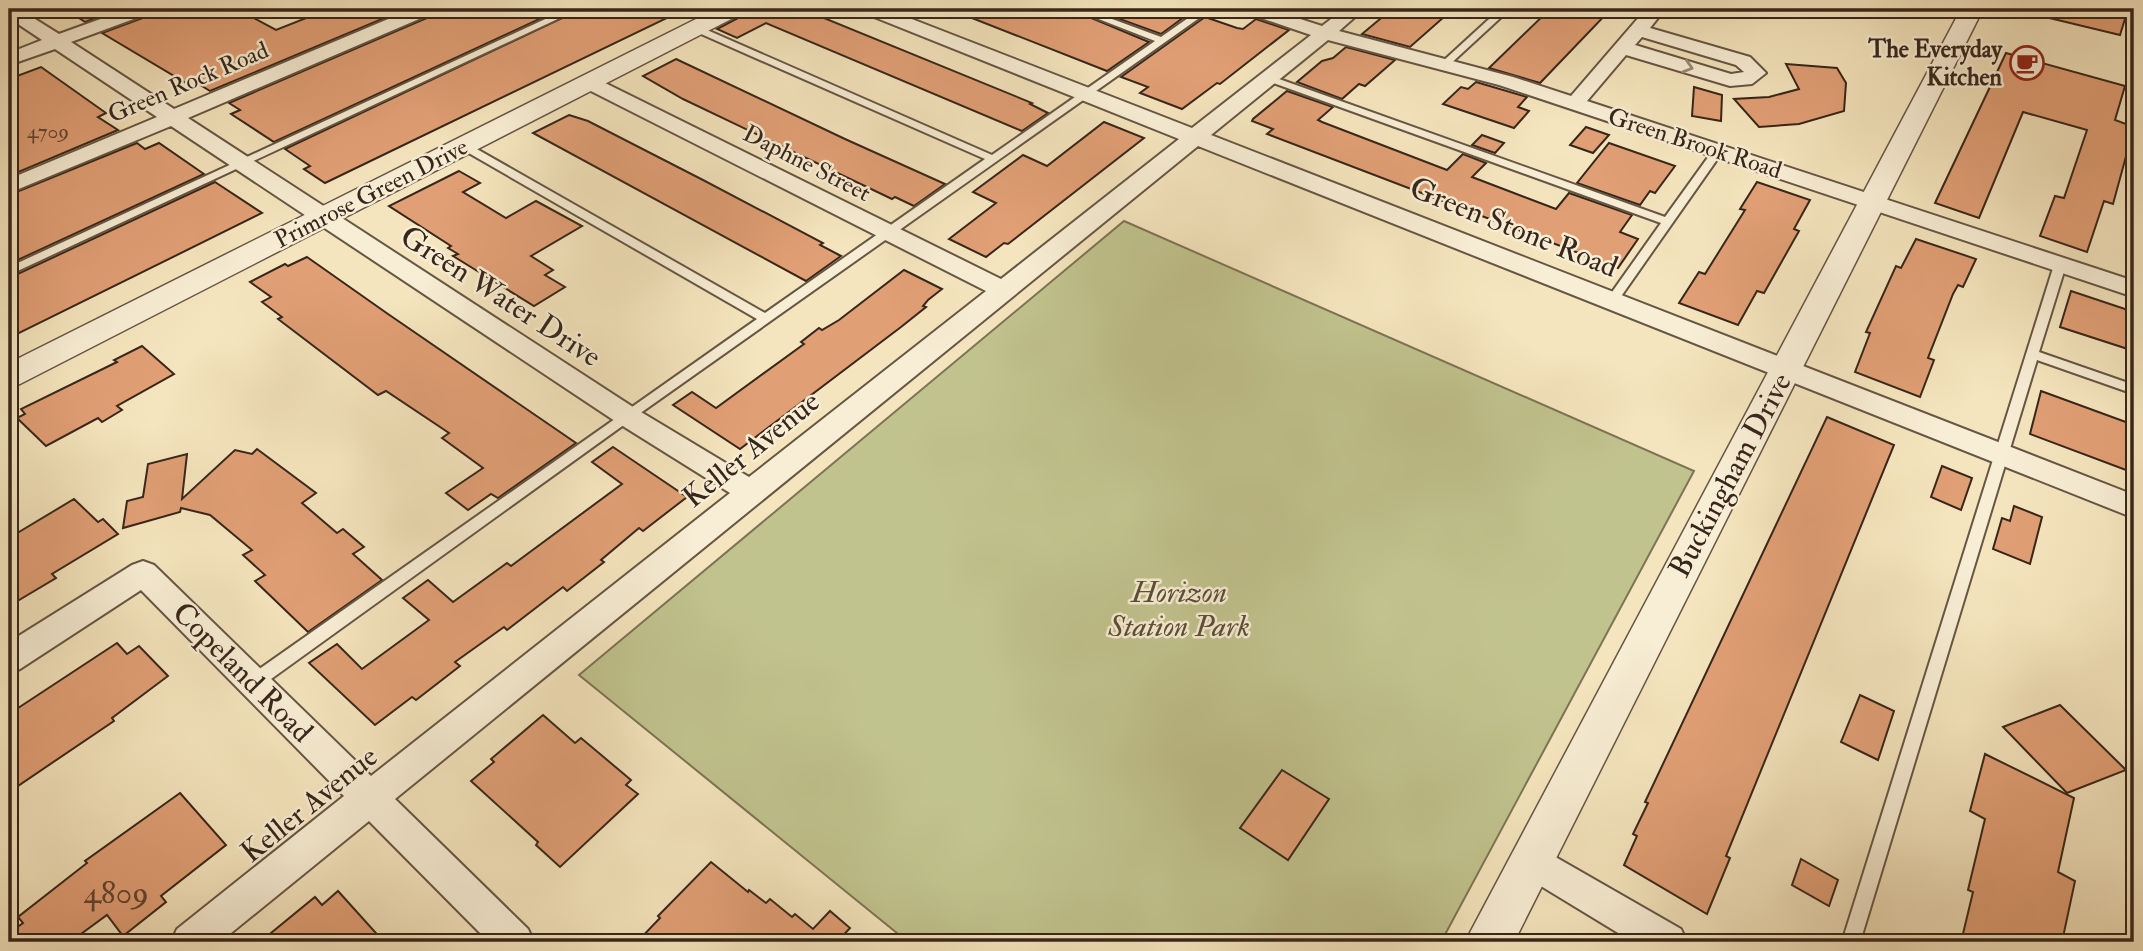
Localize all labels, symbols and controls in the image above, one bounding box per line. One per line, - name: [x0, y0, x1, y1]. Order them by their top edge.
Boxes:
- place label: The Everyday Kitchen: [1867, 34, 2003, 93]
- street label: Green Rock Road: [103, 35, 273, 130]
- cafe icon: The Everyday Kitchen: [2008, 44, 2046, 82]
- one-way arrow: [1682, 59, 1694, 74]
- street label: Green Brook Road: [1604, 101, 1786, 186]
- house number: 4709: [27, 118, 69, 145]
- street label: Daphne Street: [738, 118, 876, 209]
- street label: Primrose Green Drive: [269, 131, 473, 256]
- street label: Green Stone Road: [1404, 169, 1623, 286]
- street label: Green Water Drive: [393, 218, 608, 375]
- street label: Buckingham Drive: [1661, 367, 1800, 584]
- street label: Keller Avenue: [675, 383, 827, 516]
- park label: Horizon Station Park: [1107, 574, 1250, 645]
- street label: Copeland Road: [165, 594, 321, 750]
- street label: Keller Avenue: [233, 738, 385, 871]
- house number: 4809: [83, 873, 149, 913]

